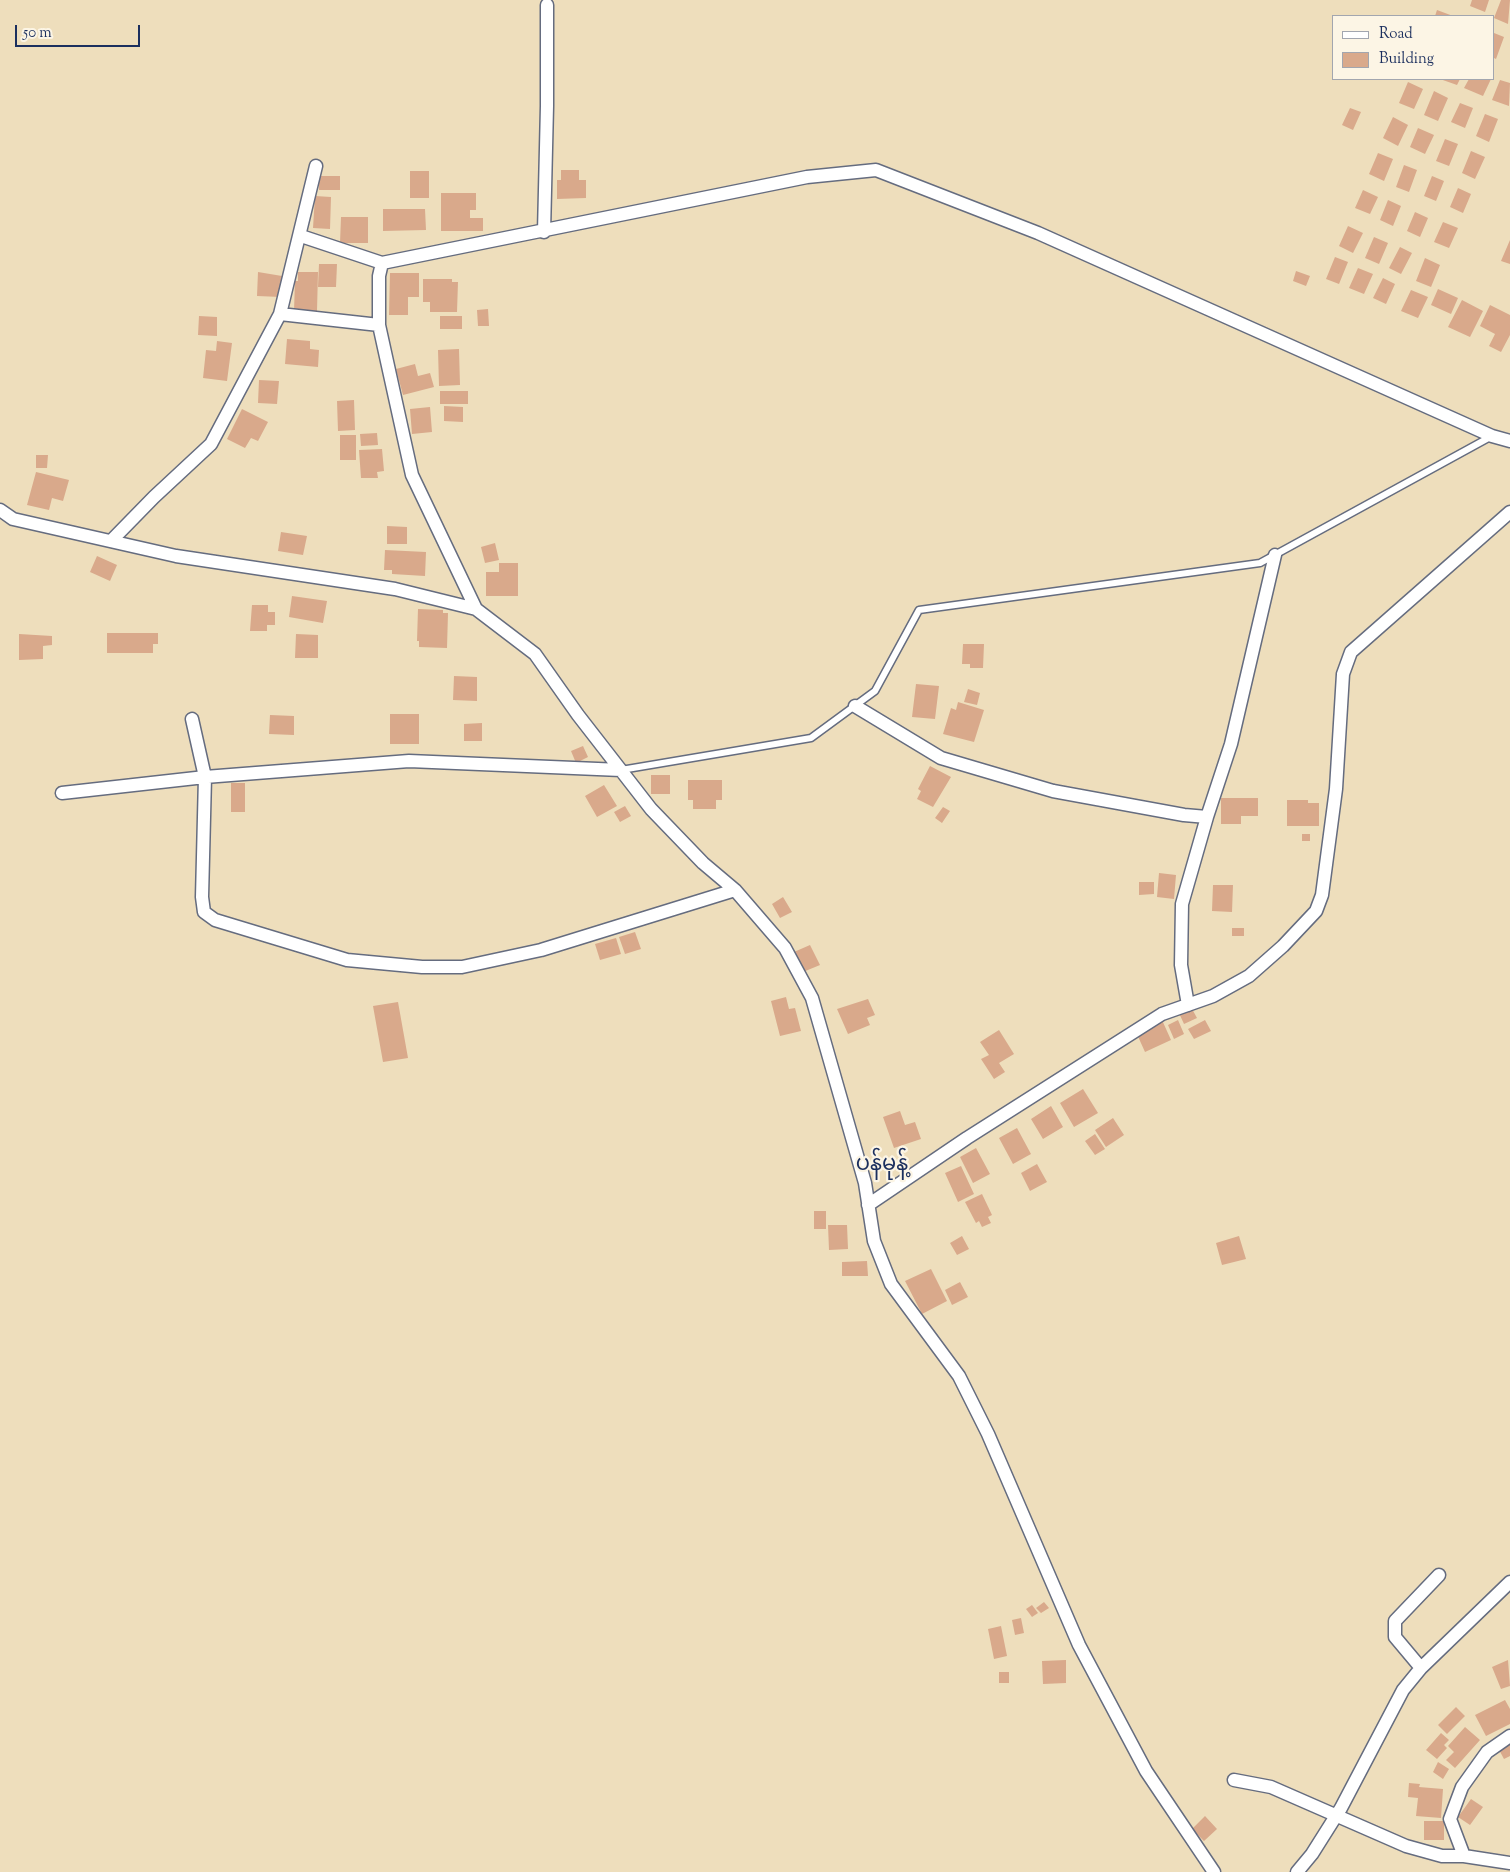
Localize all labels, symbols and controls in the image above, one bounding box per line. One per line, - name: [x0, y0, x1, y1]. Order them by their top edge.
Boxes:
- scale bar: [18, 15, 142, 47]
- legend: [1332, 15, 1495, 80]
- text: 50 m: [23, 23, 52, 44]
- text: Road: [1379, 24, 1413, 45]
- text: Building: [1379, 49, 1434, 70]
- district label: ပန်မုန့်: [856, 1153, 908, 1179]

